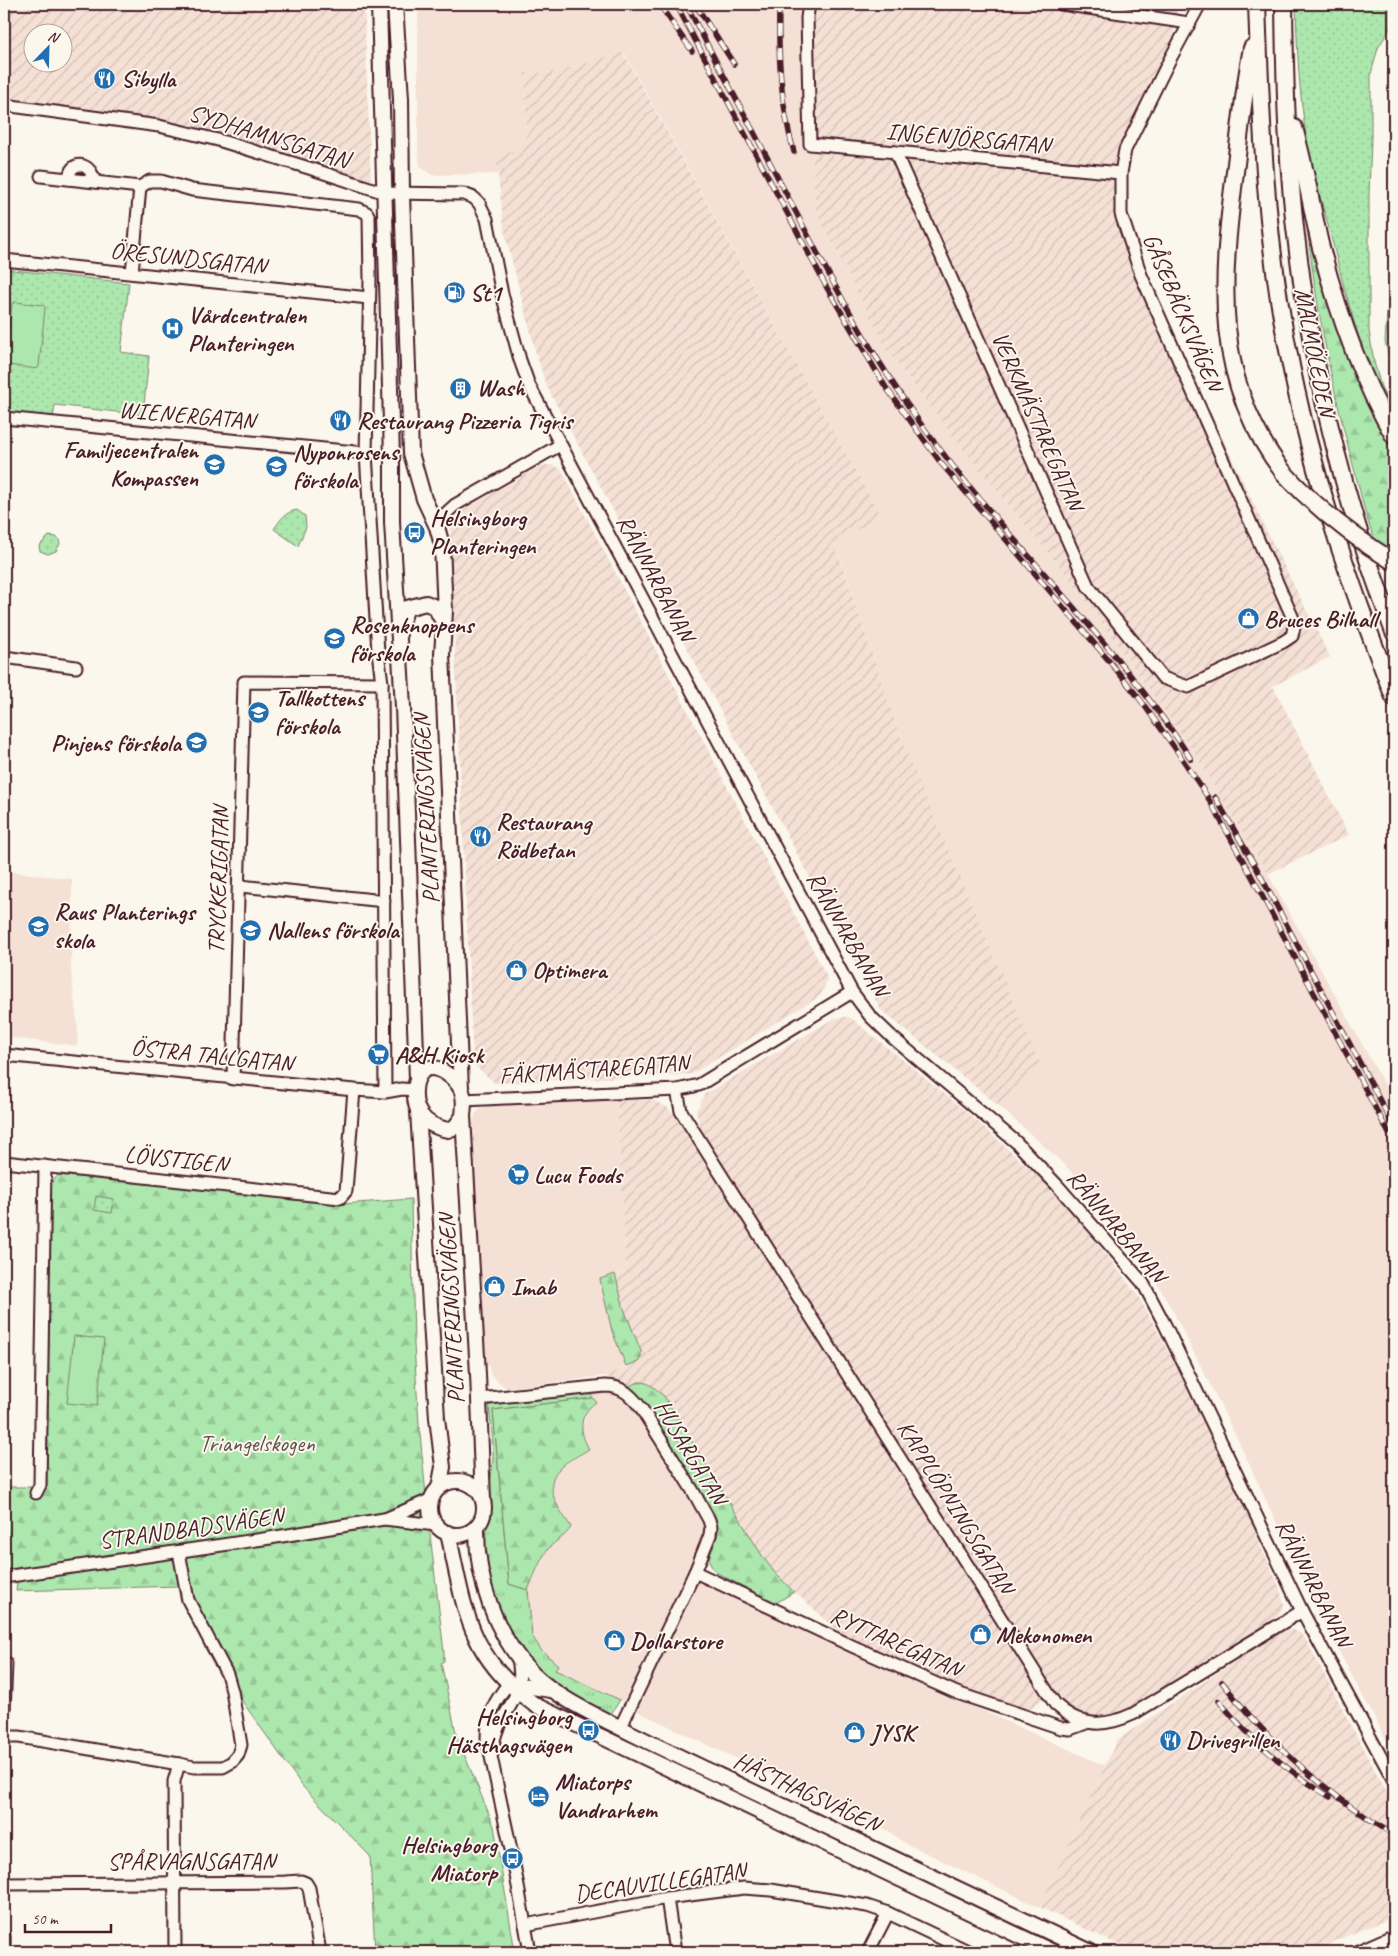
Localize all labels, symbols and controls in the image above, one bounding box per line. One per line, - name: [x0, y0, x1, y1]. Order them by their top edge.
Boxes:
- north arrow: [22, 22, 72, 72]
- text: N: [46, 27, 62, 47]
- place label: Sibylla: [121, 64, 177, 94]
- restaurant icon: Sibylla: [93, 67, 117, 91]
- street label: SYDHAMNSGATAN: [185, 97, 356, 176]
- street label: INGENJÖRSGATAN: [885, 116, 1055, 160]
- street label: GÅSEBÄCKSVÄGEN: [1136, 229, 1231, 398]
- street label: ÖRESUNDSGATAN: [109, 235, 271, 281]
- place label: St1: [470, 278, 504, 308]
- fuel station icon: St1: [442, 281, 466, 305]
- street label: MALMÖLEDEN: [1288, 285, 1343, 422]
- place label: Vårdcentralen Planteringen: [188, 300, 307, 358]
- hospital icon: Vårdcentralen Planteringen: [160, 317, 184, 341]
- street label: VERKMÄSTAREGATAN: [985, 327, 1092, 518]
- place label: Wash: [477, 373, 525, 403]
- building icon: Wash: [449, 376, 473, 400]
- street label: WIENERGATAN: [118, 394, 260, 436]
- place label: Restaurang Pizzeria Tigris: [357, 406, 575, 436]
- restaurant icon: Restaurang Pizzeria Tigris: [329, 409, 353, 433]
- place label: Familjecentralen Kompassen: [64, 435, 200, 493]
- place label: Nyponrosens förskola: [293, 437, 401, 495]
- school or university icon: Familjecentralen Kompassen: [202, 452, 226, 476]
- school or university icon: Nyponrosens förskola: [265, 454, 289, 478]
- place label: Helsingborg Planteringen: [430, 503, 537, 561]
- street label: RÄNNARBANAN: [610, 509, 704, 650]
- bus stop icon: Helsingborg Planteringen: [402, 520, 426, 544]
- place label: Bruces Bilhall: [1264, 604, 1382, 634]
- shop icon: Bruces Bilhall: [1236, 607, 1260, 631]
- place label: Rosenknoppens förskola: [350, 610, 476, 668]
- school or university icon: Rosenknoppens förskola: [322, 627, 346, 651]
- place label: Tallkottens förskola: [275, 683, 367, 741]
- school or university icon: Tallkottens förskola: [247, 700, 271, 724]
- street label: PLANTERINGSVÄGEN: [406, 710, 446, 905]
- place label: Pinjens förskola: [51, 728, 183, 758]
- school or university icon: Pinjens förskola: [185, 731, 209, 755]
- street label: TRYCKERIGATAN: [200, 802, 236, 955]
- place label: Restaurang Rödbetan: [496, 807, 593, 865]
- restaurant icon: Restaurang Rödbetan: [468, 824, 492, 848]
- street label: RÄNNARBANAN: [800, 866, 898, 1005]
- place label: Raus Planterings skola: [54, 897, 197, 955]
- school or university icon: Raus Planterings skola: [26, 914, 50, 938]
- place label: Nallens förskola: [267, 915, 401, 945]
- school or university icon: Nallens förskola: [239, 918, 263, 942]
- place label: Optimera: [532, 955, 608, 985]
- shop icon: Optimera: [504, 958, 528, 982]
- street label: ÖSTRA TALLGATAN: [130, 1032, 298, 1079]
- place label: A&H Kiosk: [395, 1040, 485, 1070]
- supermarket icon: A&H Kiosk: [367, 1043, 391, 1067]
- street label: FÄKTMÄSTAREGATAN: [498, 1047, 693, 1091]
- street label: LÖVSTIGEN: [123, 1139, 232, 1180]
- place label: Lucu Foods: [534, 1160, 624, 1190]
- supermarket icon: Lucu Foods: [506, 1163, 530, 1187]
- street label: RÄNNARBANAN: [1061, 1163, 1175, 1292]
- street label: PLANTERINGSVÄGEN: [431, 1210, 471, 1405]
- place label: Imab: [511, 1272, 557, 1302]
- shop icon: Imab: [483, 1275, 507, 1299]
- street label: HUSARGATAN: [648, 1394, 736, 1513]
- street label: KAPPLÖPNINGSGATAN: [891, 1415, 1023, 1602]
- park label: Triangelskogen: [199, 1428, 315, 1458]
- street label: STRANDBADSVÄGEN: [97, 1500, 288, 1556]
- street label: RÄNNARBANAN: [1269, 1514, 1361, 1655]
- street label: RYTTAREGATAN: [826, 1600, 969, 1686]
- place label: Mekonomen: [996, 1620, 1093, 1650]
- shop icon: Mekonomen: [968, 1623, 992, 1647]
- place label: Dollarstore: [630, 1626, 724, 1656]
- shop icon: Dollarstore: [602, 1629, 626, 1653]
- place label: Helsingborg Hästhagsvägen: [446, 1702, 574, 1760]
- place label: JYSK: [869, 1718, 919, 1748]
- bus stop icon: Helsingborg Hästhagsvägen: [576, 1719, 600, 1743]
- shop icon: JYSK: [843, 1721, 867, 1745]
- place label: Drivegrillen: [1186, 1725, 1280, 1755]
- restaurant icon: Drivegrillen: [1158, 1728, 1182, 1752]
- street label: HÄSTHAGSVÄGEN: [729, 1745, 888, 1840]
- place label: Miatorps Vandrarhem: [555, 1767, 658, 1825]
- hotel icon: Miatorps Vandrarhem: [527, 1784, 551, 1808]
- place label: Helsingborg Miatorp: [401, 1830, 499, 1888]
- street label: SPÅRVAGNSGATAN: [107, 1846, 278, 1876]
- bus stop icon: Helsingborg Miatorp: [501, 1847, 525, 1871]
- street label: DECAUVILLEGATAN: [572, 1855, 751, 1909]
- scale bar: [25, 1901, 111, 1933]
- text: 50 m: [32, 1910, 59, 1929]

